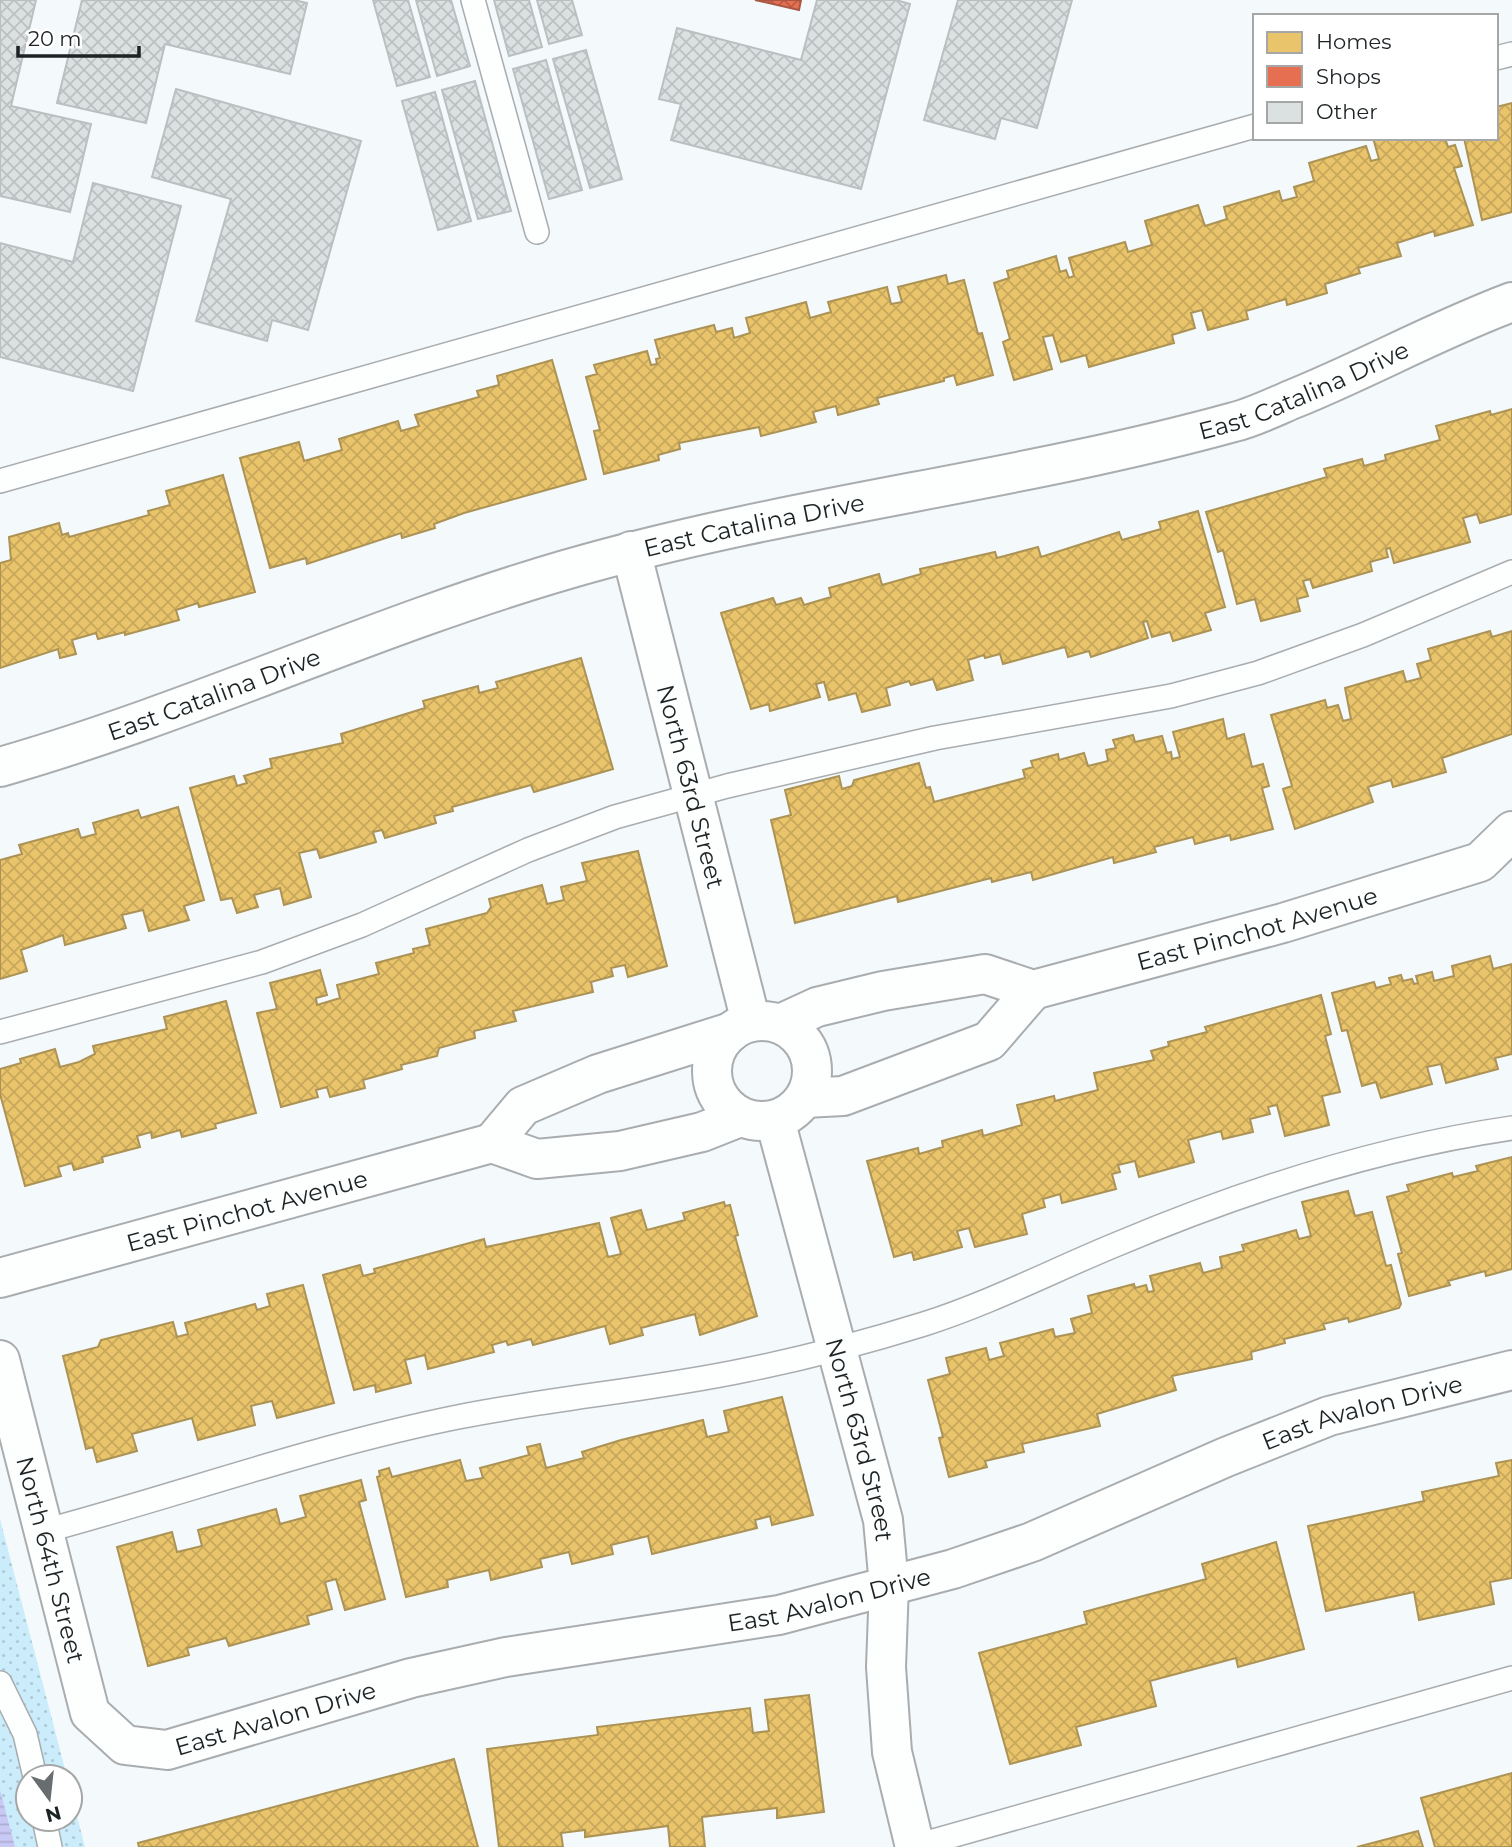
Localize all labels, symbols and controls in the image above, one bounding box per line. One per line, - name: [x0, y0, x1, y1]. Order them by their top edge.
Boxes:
- scale bar: [18, 14, 138, 58]
- legend: [1253, 14, 1498, 140]
- text: 20 m: [28, 26, 82, 51]
- text: Homes: [1316, 29, 1391, 54]
- text: Shops: [1316, 64, 1381, 89]
- text: Other: [1316, 99, 1378, 124]
- street label: East Catalina Drive: [1195, 334, 1413, 445]
- street label: East Catalina Drive: [641, 487, 867, 563]
- street label: East Catalina Drive: [104, 641, 324, 746]
- street label: North 63rd Street: [651, 681, 731, 892]
- street label: East Pinchot Avenue: [1133, 880, 1381, 976]
- street label: East Pinchot Avenue: [123, 1163, 371, 1257]
- street label: North 63rd Street: [820, 1335, 899, 1543]
- street label: East Avalon Drive: [1258, 1369, 1465, 1456]
- street label: North 64th Street: [11, 1453, 91, 1666]
- street label: East Avalon Drive: [725, 1561, 934, 1637]
- street label: East Avalon Drive: [171, 1675, 379, 1761]
- north arrow: [14, 1763, 84, 1833]
- text: N: [43, 1801, 64, 1827]

